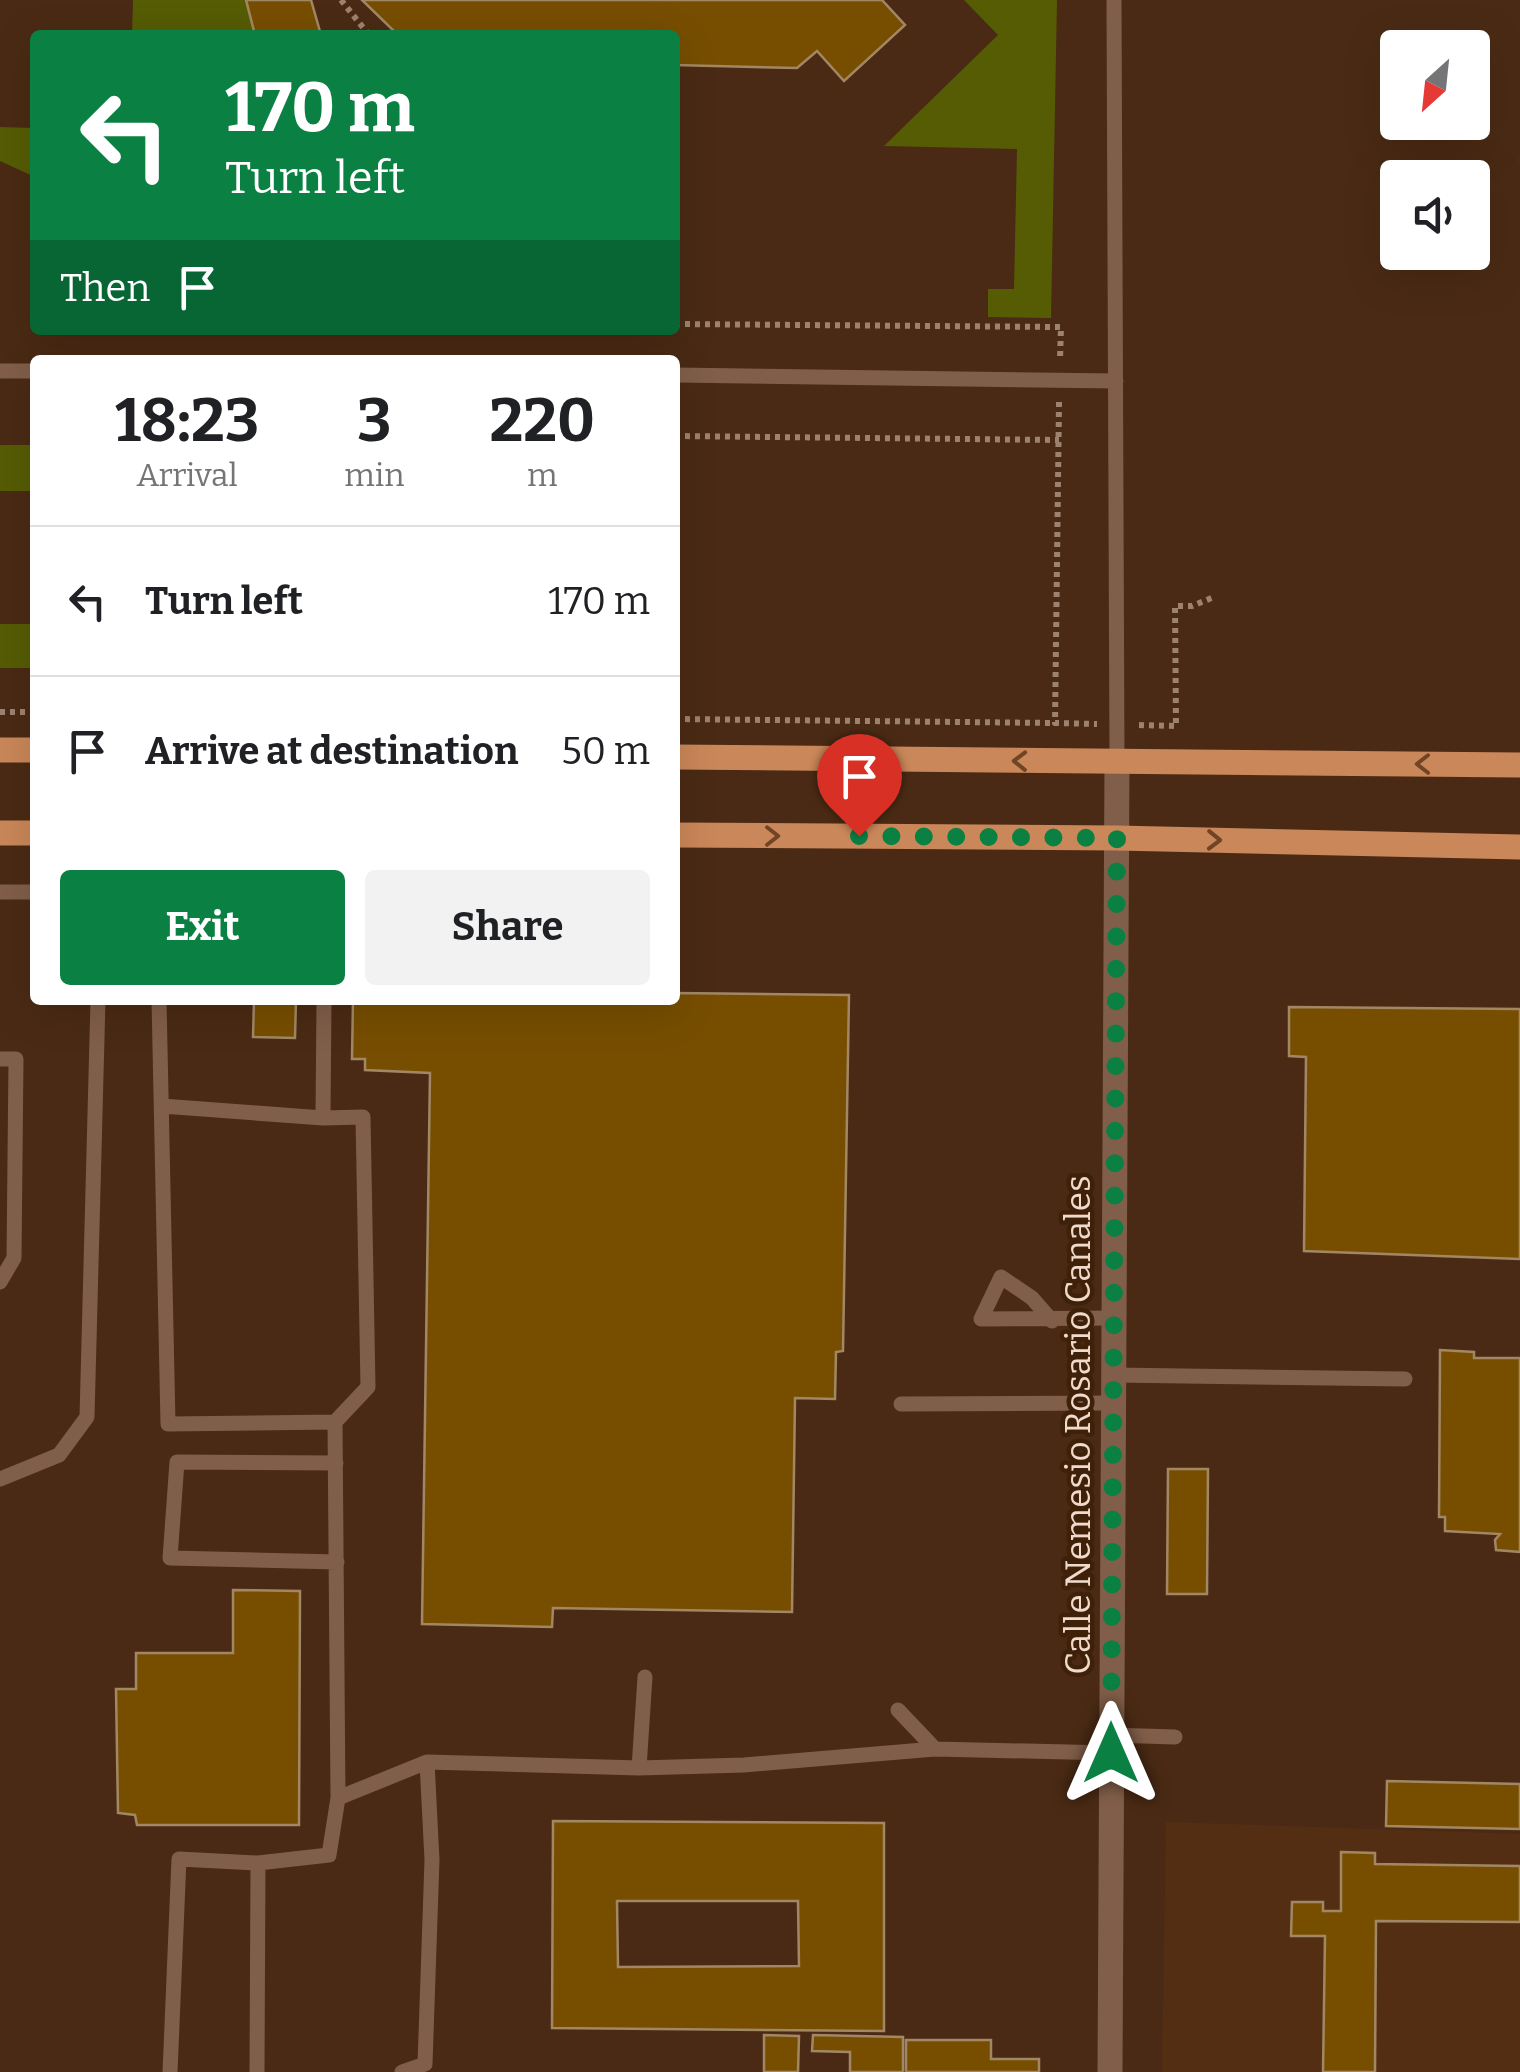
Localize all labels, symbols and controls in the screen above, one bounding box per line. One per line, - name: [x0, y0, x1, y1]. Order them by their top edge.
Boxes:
- north arrow: [1380, 30, 1490, 140]
- map controls: [1380, 30, 1490, 270]
- text: 170 m: [225, 66, 415, 150]
- icon: left: [60, 70, 190, 200]
- text: Turn left: [225, 151, 405, 205]
- button: sound: [1380, 160, 1490, 270]
- icon: arrive: [170, 260, 225, 315]
- text: Then: [60, 265, 150, 311]
- text: 18:23: [115, 385, 259, 457]
- text: 3: [357, 385, 392, 457]
- text: 220: [489, 385, 595, 457]
- text: Arrival: [136, 456, 238, 494]
- text: min: [344, 456, 405, 494]
- text: m: [527, 456, 558, 494]
- icon: left: [60, 574, 115, 629]
- text: Turn left: [145, 578, 303, 624]
- text: 170 m: [548, 578, 650, 624]
- icon: arrive: [60, 724, 115, 779]
- text: Arrive at destination: [145, 728, 518, 774]
- text: 50 m: [561, 728, 650, 774]
- pin: [817, 734, 902, 837]
- icon: arrive: [832, 749, 887, 804]
- one-way arrow: [1011, 750, 1026, 772]
- one-way arrow: [1414, 754, 1430, 775]
- one-way arrow: [766, 825, 781, 847]
- one-way arrow: [1207, 830, 1223, 851]
- button: Exit: [60, 870, 345, 985]
- button: Share: [365, 870, 650, 985]
- street label: Calle Nemesio Rosario Canales: [1057, 1175, 1099, 1675]
- position arrow: [1059, 1701, 1163, 1805]

